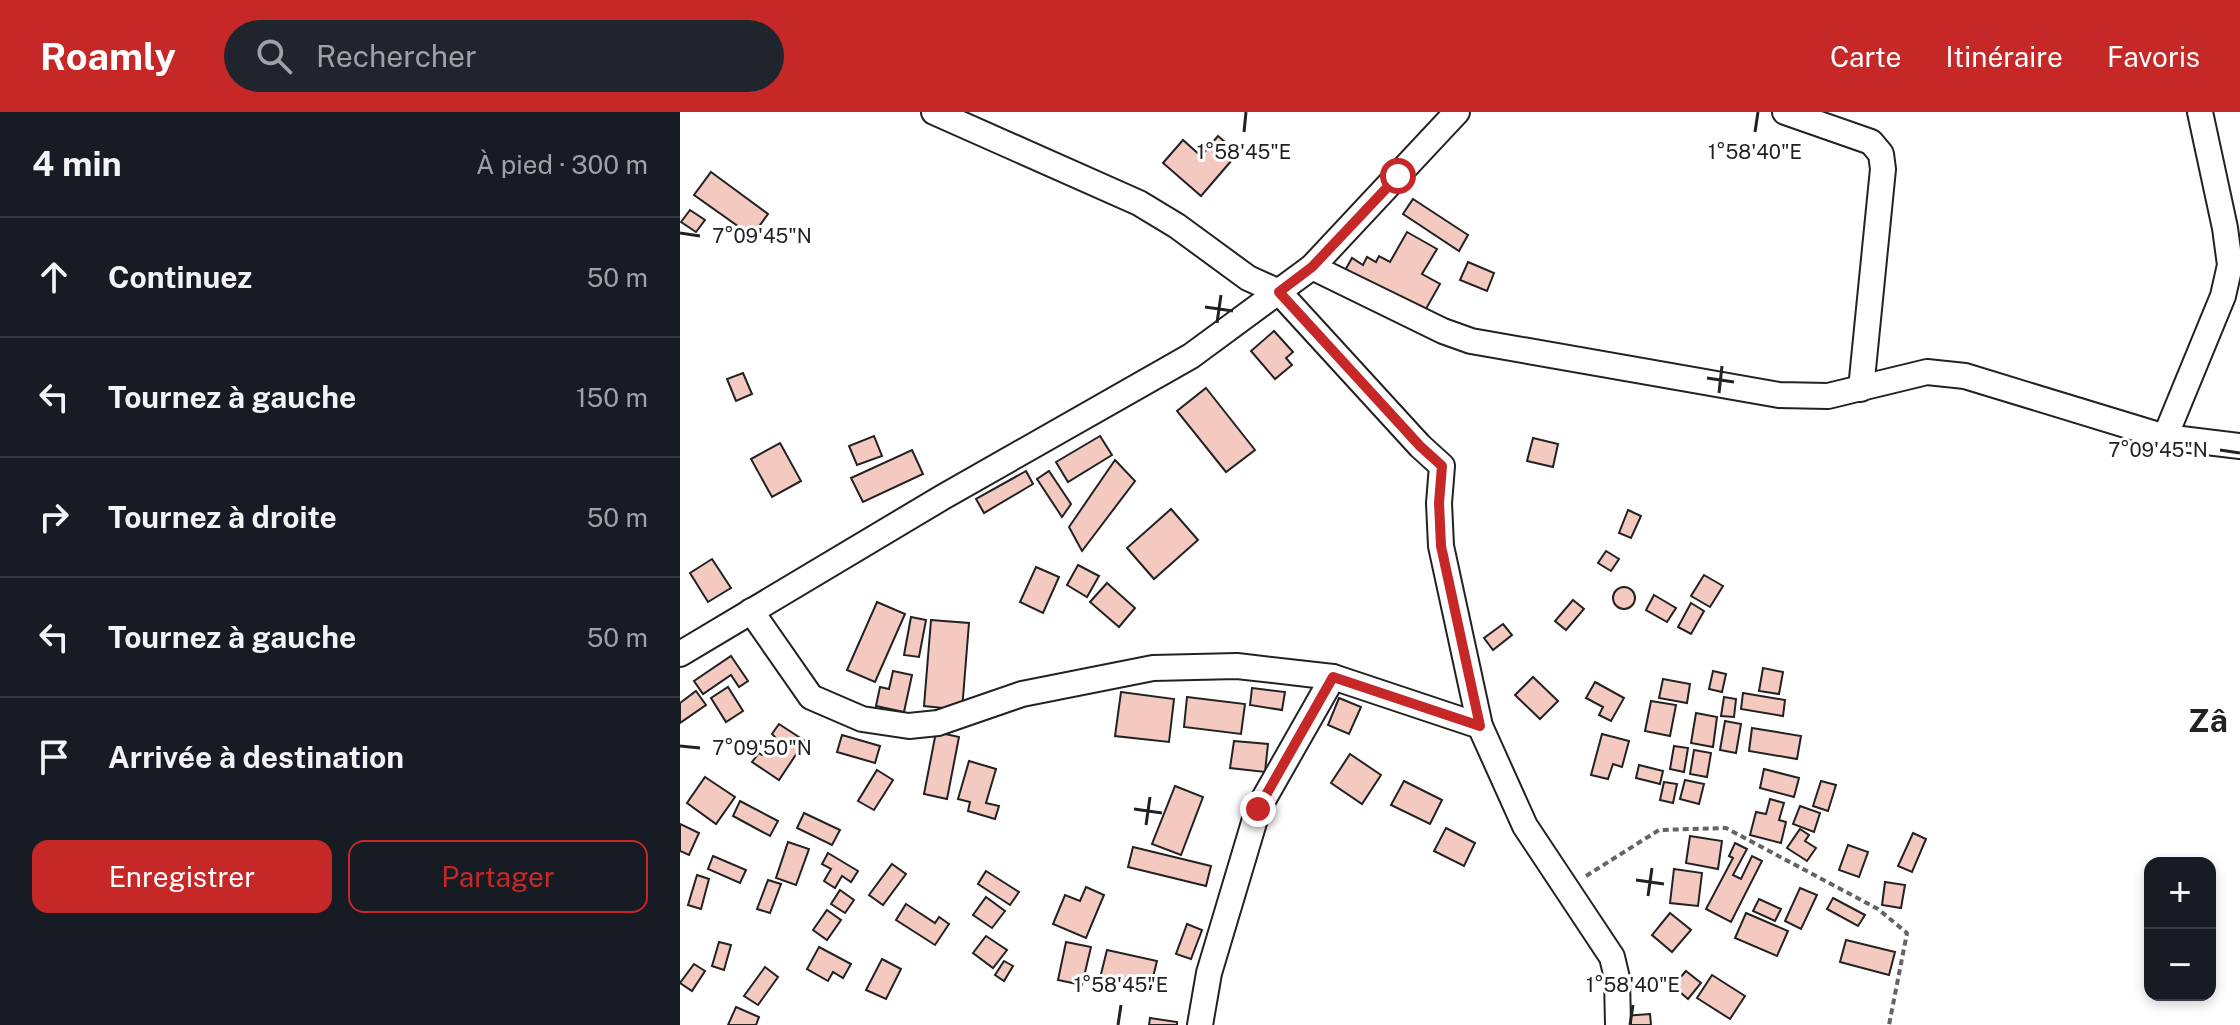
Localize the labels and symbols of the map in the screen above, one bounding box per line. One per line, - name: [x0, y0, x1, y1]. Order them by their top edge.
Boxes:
- text: 1°58'45"E: [1197, 140, 1291, 164]
- text: 1°58'40"E: [1708, 140, 1802, 164]
- route start: [1380, 158, 1416, 194]
- text: 7°09'45"N: [712, 224, 812, 248]
- text: 7°09'45"N: [2108, 438, 2208, 462]
- district label: Zâ: [2188, 702, 2228, 739]
- text: 7°09'50"N: [712, 736, 812, 760]
- route end: [1240, 791, 1276, 827]
- text: 1°58'45"E: [1074, 973, 1168, 997]
- text: 1°58'40"E: [1586, 973, 1680, 997]

